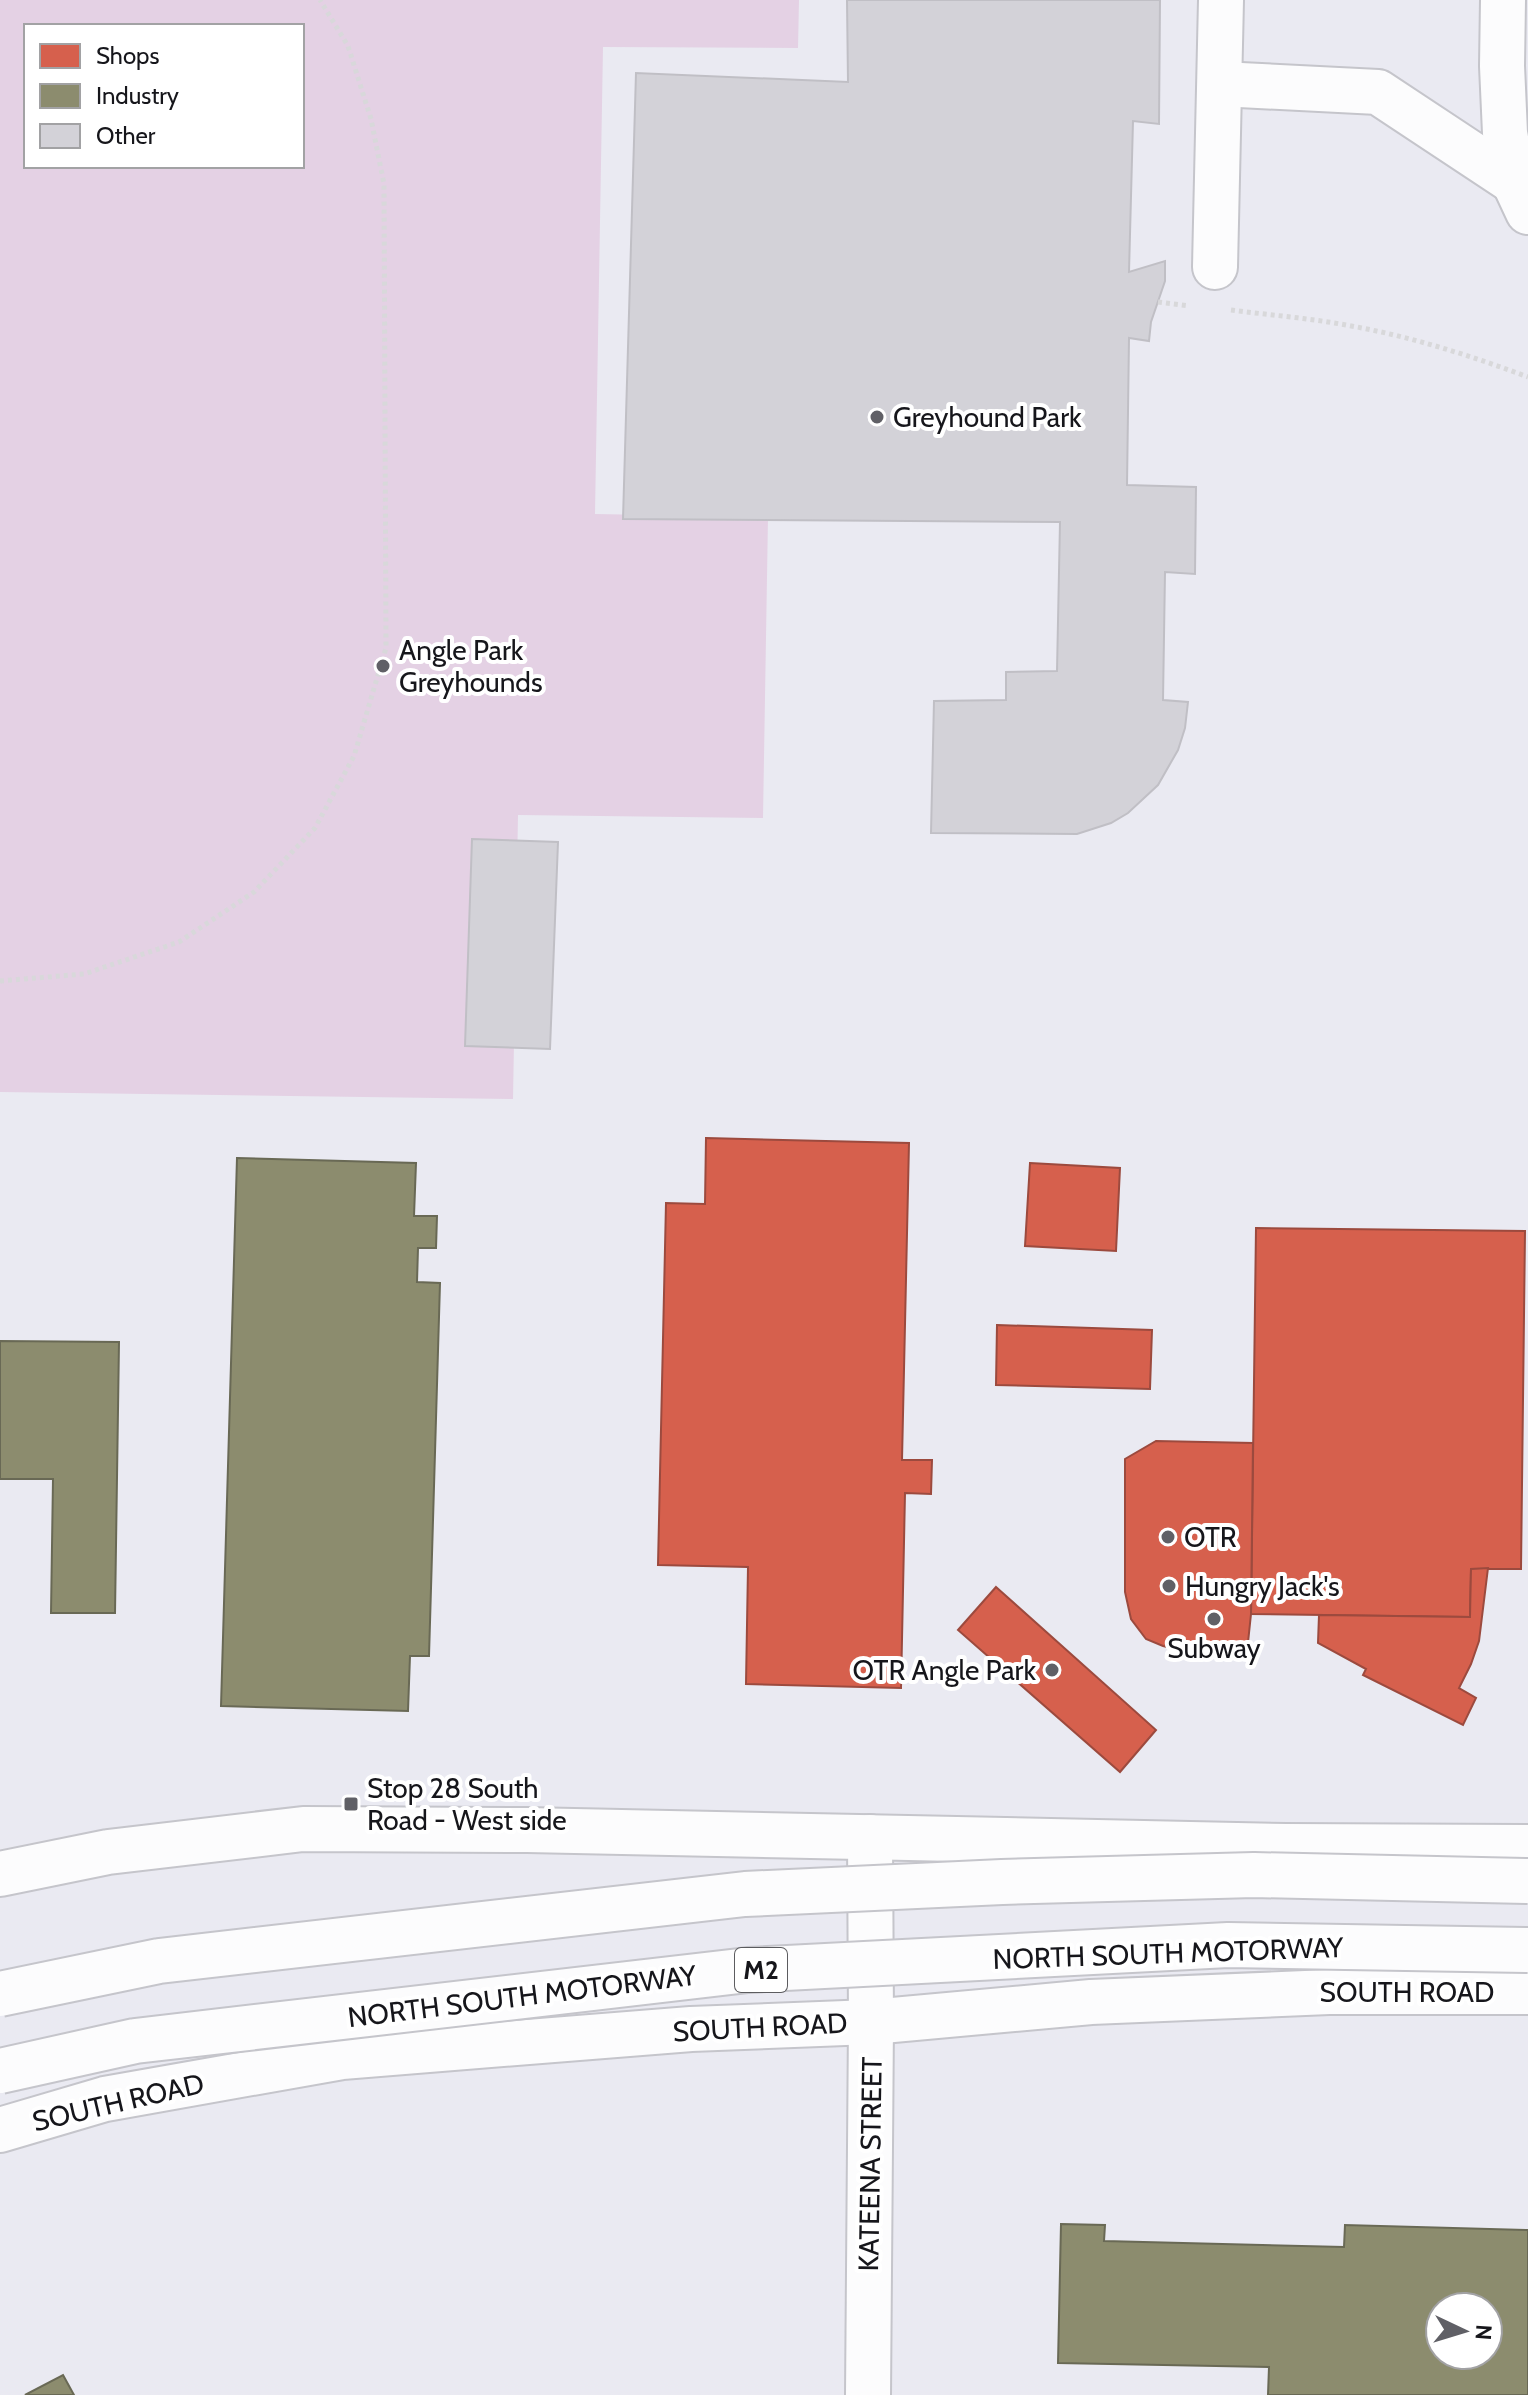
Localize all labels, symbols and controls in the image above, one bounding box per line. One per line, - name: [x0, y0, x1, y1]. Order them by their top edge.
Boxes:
- legend: [24, 24, 304, 168]
- text: Shops: [96, 41, 159, 70]
- text: Industry: [96, 81, 179, 110]
- text: Other: [96, 121, 156, 150]
- place label: Greyhound Park: [893, 400, 1082, 434]
- marker: Greyhound Park: [868, 408, 886, 426]
- place label: Angle Park Greyhounds: [399, 633, 543, 699]
- marker: Angle Park Greyhounds: [374, 657, 392, 675]
- place label: OTR: [1184, 1520, 1237, 1554]
- marker: OTR: [1159, 1528, 1177, 1546]
- place label: Hungry Jack's: [1185, 1569, 1340, 1603]
- marker: Hungry Jack's: [1160, 1577, 1178, 1595]
- marker: Subway: [1205, 1610, 1223, 1628]
- place label: Subway: [1167, 1631, 1261, 1665]
- place label: OTR Angle Park: [853, 1653, 1036, 1687]
- marker: OTR Angle Park: [1043, 1661, 1061, 1679]
- place label: Stop 28 South Road - West side: [367, 1771, 567, 1837]
- marker: Stop 28 South Road - West side: [342, 1795, 360, 1813]
- street label: NORTH SOUTH MOTORWAY: [992, 1930, 1345, 1976]
- road number: M2: [735, 1948, 787, 1992]
- street label: NORTH SOUTH MOTORWAY: [346, 1958, 699, 2034]
- street label: SOUTH ROAD: [1320, 1975, 1494, 2009]
- street label: SOUTH ROAD: [672, 2005, 848, 2049]
- street label: KATEENA STREET: [851, 2056, 889, 2272]
- street label: SOUTH ROAD: [29, 2066, 207, 2138]
- north arrow: [1424, 2291, 1504, 2371]
- text: N: [1469, 2324, 1497, 2341]

